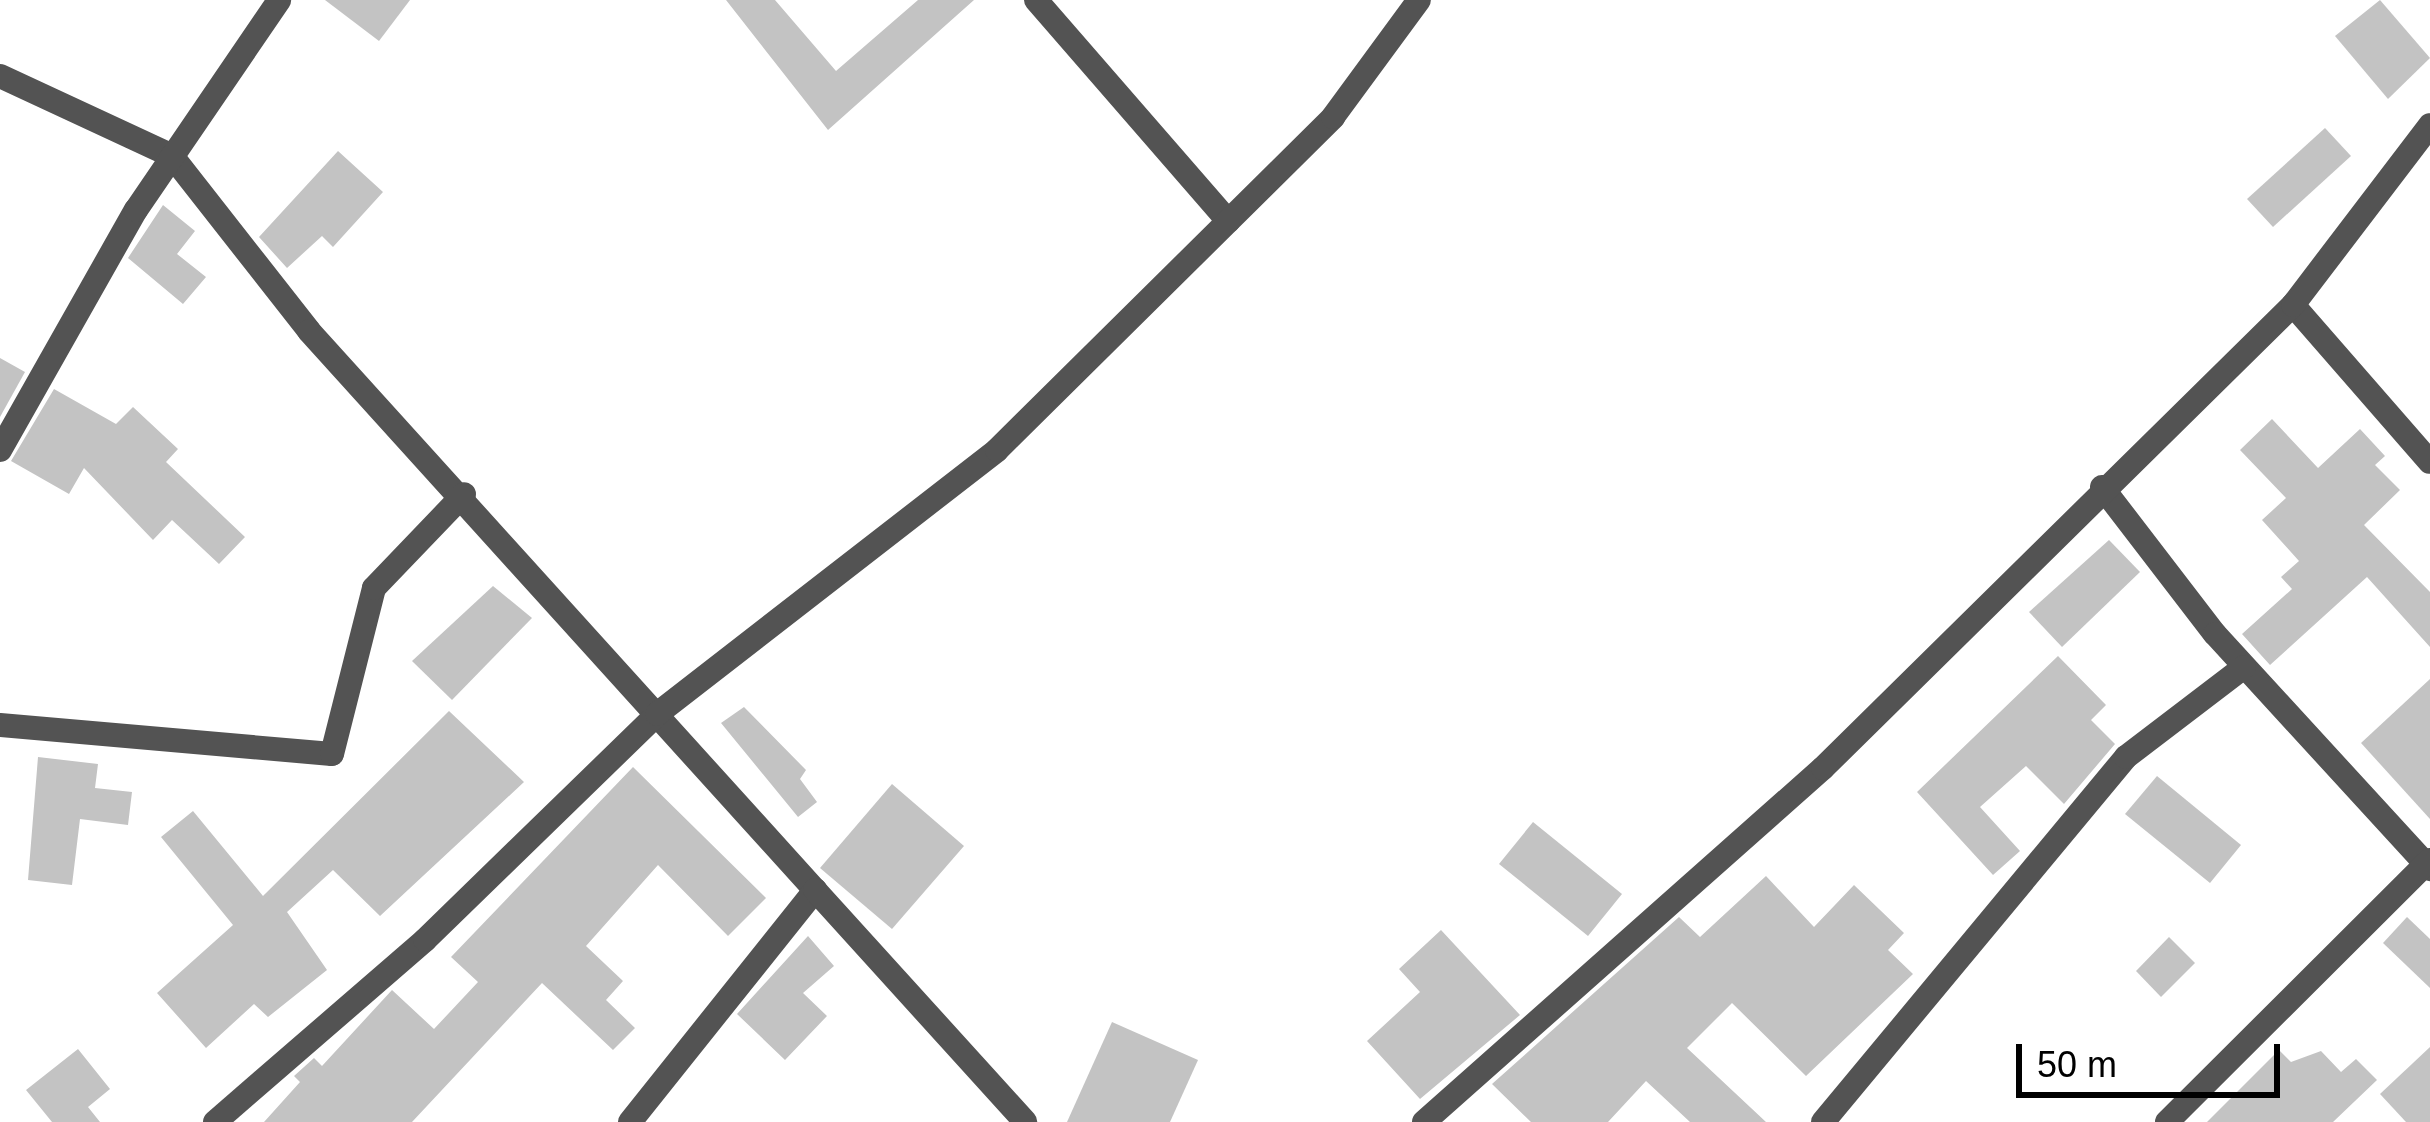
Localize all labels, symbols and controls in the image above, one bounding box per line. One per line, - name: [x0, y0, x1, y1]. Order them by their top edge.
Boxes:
- scale bar: [2022, 1020, 2286, 1094]
- text: 50 m: [2037, 1044, 2117, 1085]

